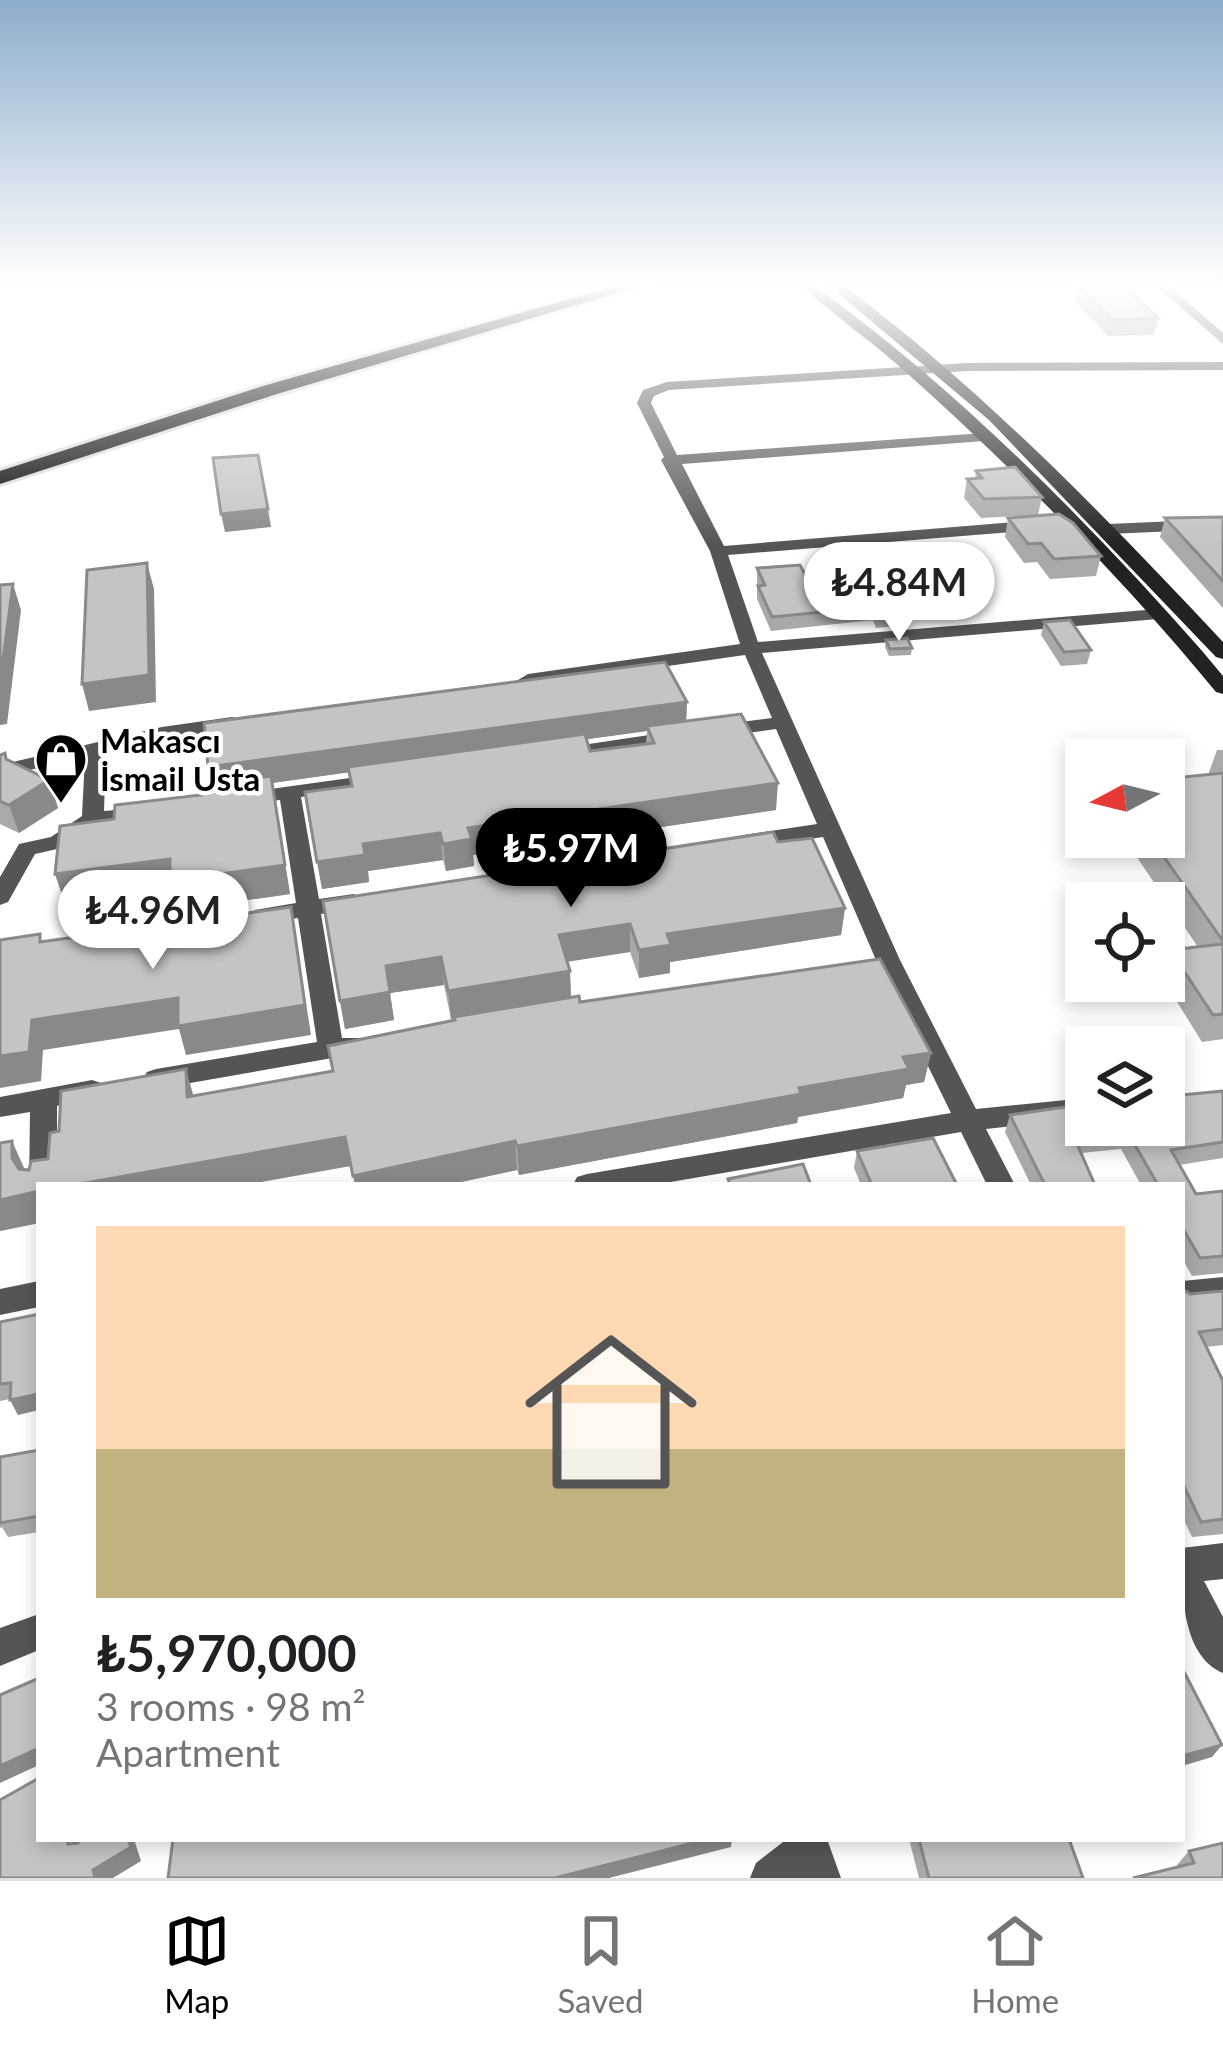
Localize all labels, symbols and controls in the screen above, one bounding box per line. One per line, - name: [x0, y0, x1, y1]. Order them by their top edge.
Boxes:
- pin: ₺4.84M: [801, 542, 997, 644]
- text: ₺4.84M: [831, 558, 967, 604]
- place label: Makascı İsmail Usta: [100, 720, 260, 798]
- shop icon: Makascı İsmail Usta: [33, 731, 89, 805]
- north arrow: [1065, 738, 1185, 858]
- map controls: [1065, 738, 1185, 1146]
- pin: ₺5.97M: [473, 808, 669, 910]
- text: ₺5.97M: [503, 824, 639, 870]
- pin: ₺4.96M: [55, 870, 251, 972]
- button: locate: [1065, 882, 1185, 1002]
- text: ₺4.96M: [85, 886, 221, 932]
- button: layers: [1065, 1026, 1185, 1146]
- icon: home: [503, 1304, 719, 1520]
- text: ₺5,970,000: [96, 1622, 357, 1683]
- text: 3 rooms · 98 m²: [96, 1683, 366, 1729]
- text: Apartment: [96, 1729, 280, 1775]
- tab: Map: [164, 1908, 230, 2020]
- tab: Saved: [557, 1908, 644, 2020]
- tab: Home: [971, 1908, 1059, 2020]

